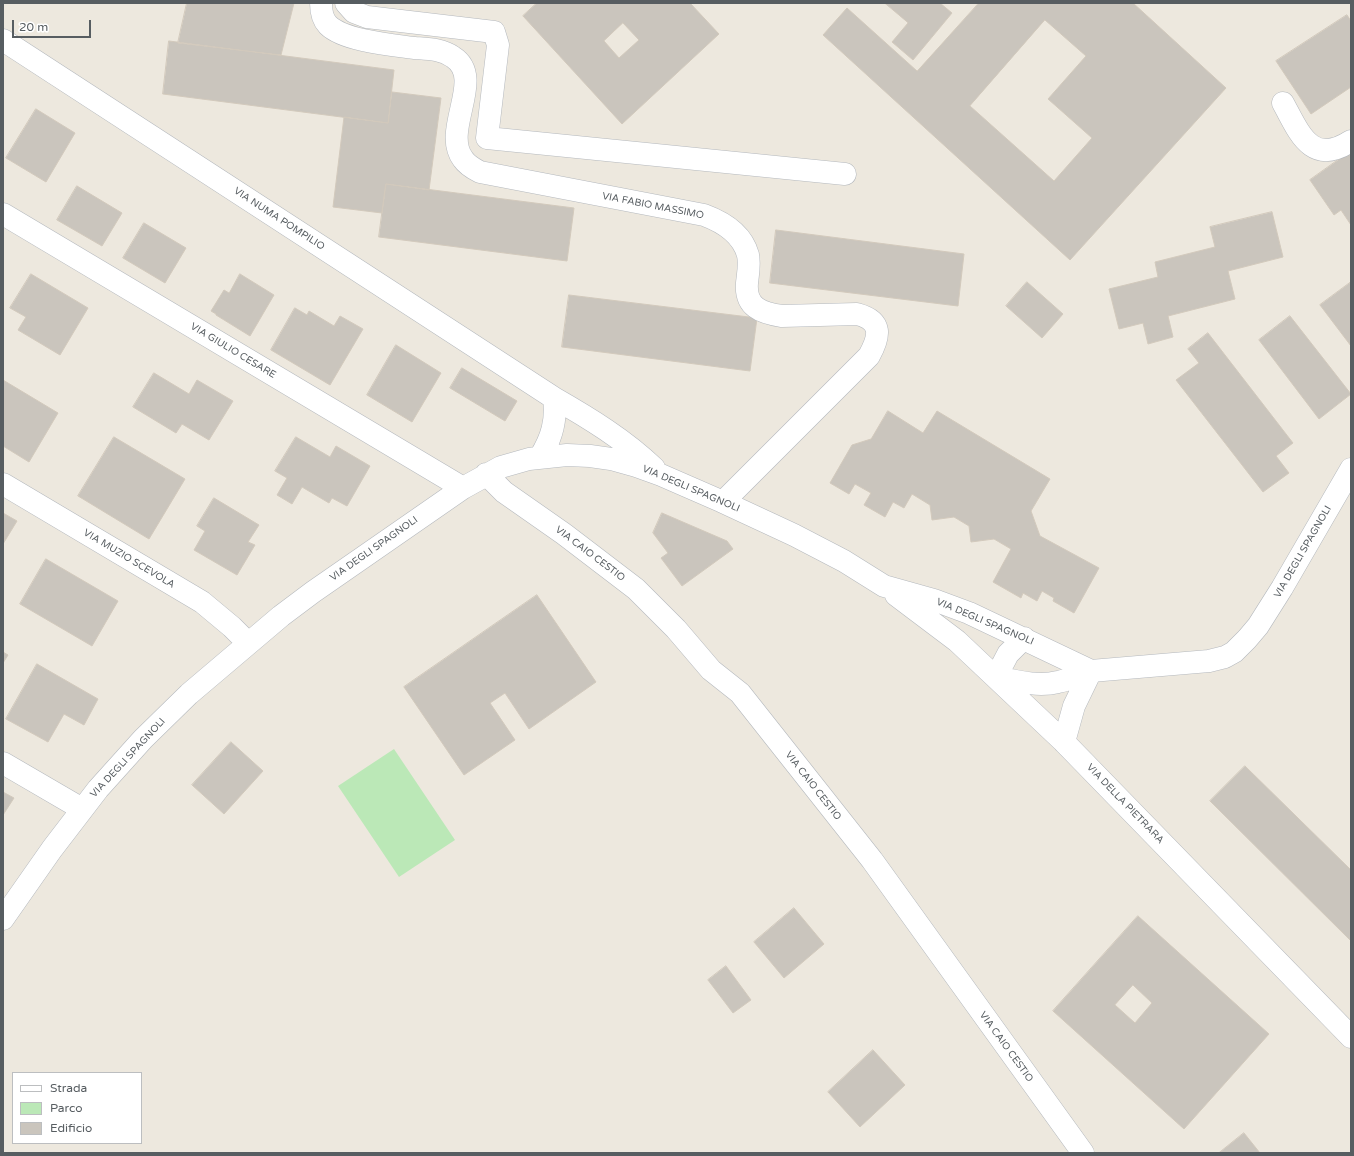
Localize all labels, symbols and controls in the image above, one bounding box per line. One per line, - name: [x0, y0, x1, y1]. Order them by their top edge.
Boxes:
- scale bar: [14, 12, 93, 38]
- text: 20 m: [19, 20, 48, 34]
- street label: VIA NUMA POMPILIO: [231, 185, 327, 253]
- street label: VIA FABIO MASSIMO: [601, 190, 705, 222]
- street label: VIA GIULIO CESARE: [188, 321, 278, 381]
- street label: VIA DEGLI SPAGNOLI: [641, 463, 741, 515]
- street label: VIA DEGLI SPAGNOLI: [1272, 504, 1334, 600]
- street label: VIA DEGLI SPAGNOLI: [328, 514, 420, 584]
- street label: VIA CAIO CESTIO: [553, 524, 627, 584]
- street label: VIA MUZIO SCEVOLA: [81, 527, 177, 591]
- street label: VIA DEGLI SPAGNOLI: [935, 596, 1035, 648]
- street label: VIA DEGLI SPAGNOLI: [88, 716, 168, 800]
- street label: VIA CAIO CESTIO: [782, 749, 844, 823]
- street label: VIA DELLA PIETRARA: [1084, 762, 1166, 846]
- street label: VIA CAIO CESTIO: [976, 1009, 1036, 1085]
- legend: [12, 1072, 142, 1144]
- text: Strada: [50, 1081, 87, 1095]
- text: Parco: [50, 1101, 83, 1115]
- text: Edificio: [50, 1121, 92, 1135]

